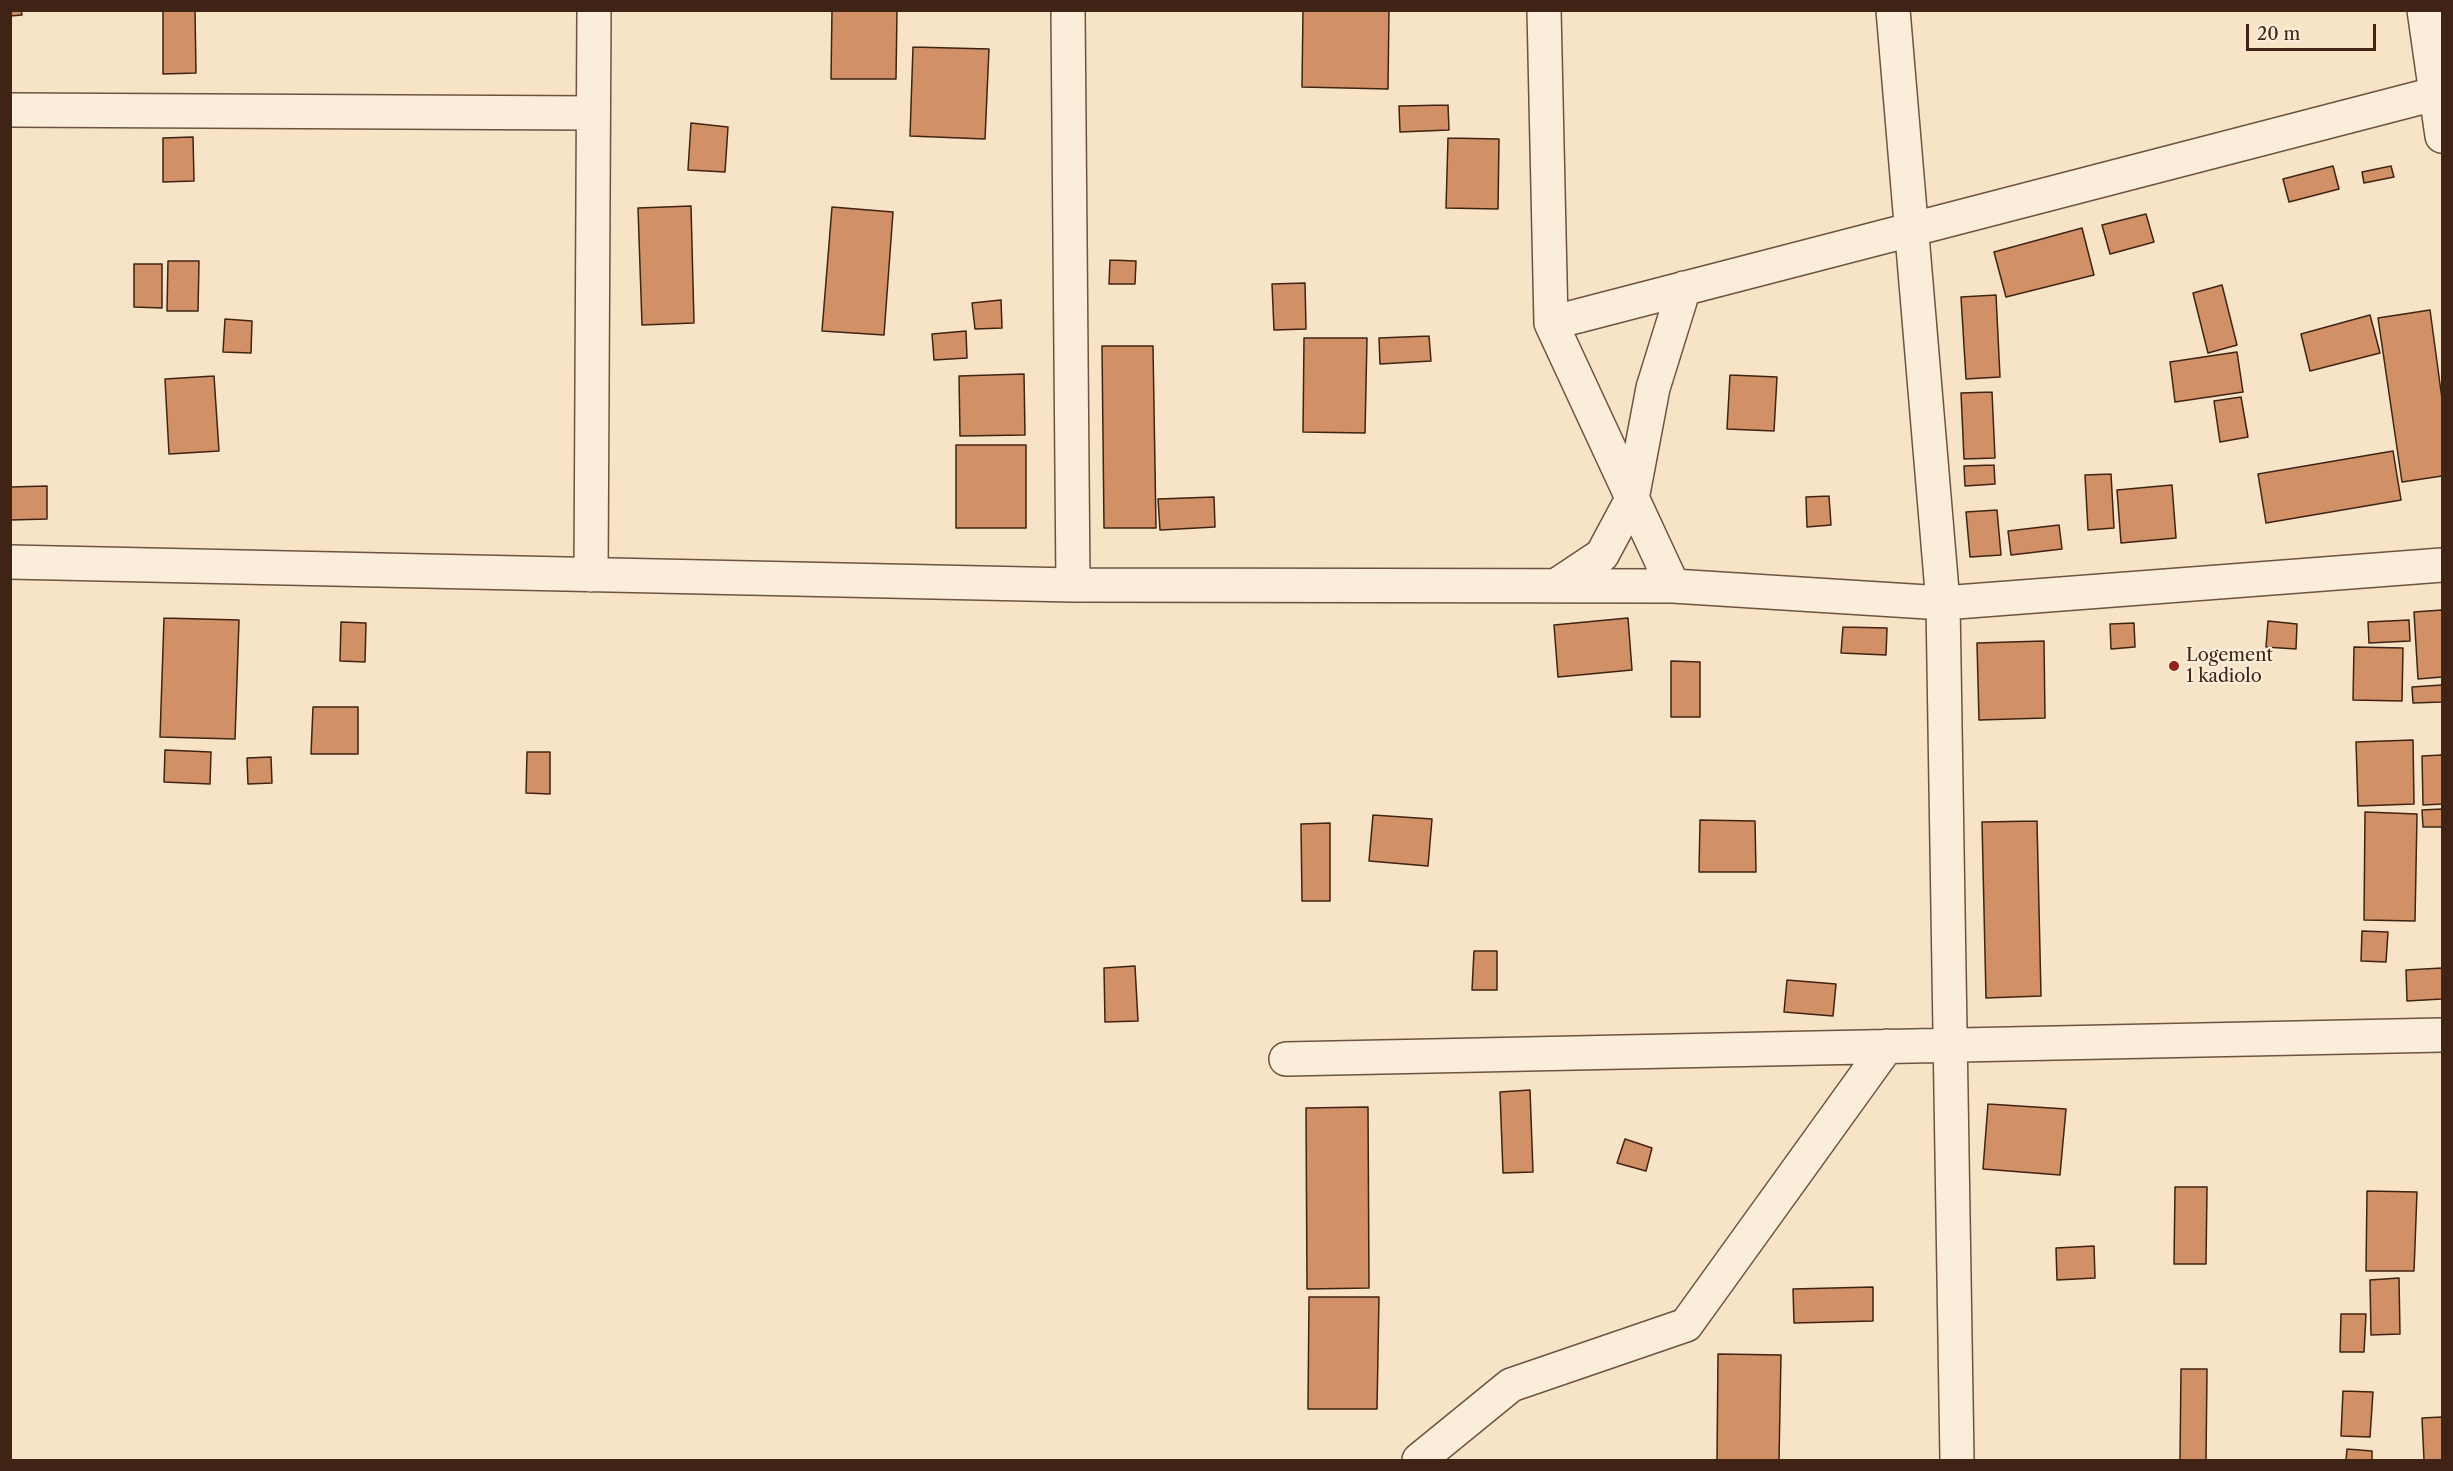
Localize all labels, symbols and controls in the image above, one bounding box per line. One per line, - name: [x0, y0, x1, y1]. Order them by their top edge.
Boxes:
- scale bar: [2249, 12, 2380, 50]
- text: 20 m: [2257, 23, 2300, 45]
- place label: Logement 1 kadiolo: [2186, 645, 2273, 688]
- marker: Logement 1 kadiolo: [2167, 659, 2181, 673]

